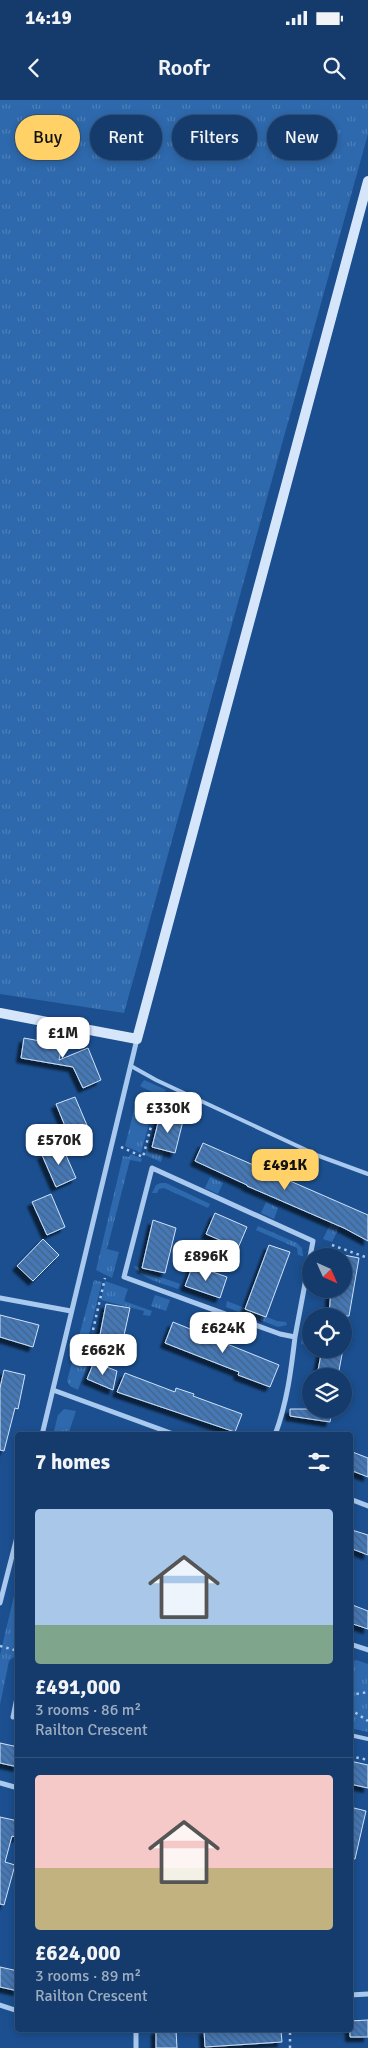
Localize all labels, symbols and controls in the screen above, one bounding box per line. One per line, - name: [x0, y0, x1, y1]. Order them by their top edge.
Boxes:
- text: 14:19: [25, 6, 72, 30]
- icon: back: [20, 54, 48, 82]
- text: Roofr: [158, 54, 210, 81]
- icon: search: [320, 54, 348, 82]
- chip: Buy: [15, 115, 80, 160]
- chip: Rent: [90, 115, 162, 160]
- chip: Filters: [172, 115, 257, 160]
- chip: New: [267, 115, 337, 160]
- pin: £1M: [39, 1016, 87, 1059]
- text: £1M: [48, 1023, 78, 1043]
- pin: £330K: [133, 1092, 203, 1134]
- text: £330K: [146, 1098, 190, 1118]
- pin: £570K: [24, 1124, 94, 1166]
- text: £570K: [37, 1130, 81, 1150]
- pin: £491K: [250, 1148, 320, 1191]
- text: £491K: [263, 1155, 307, 1175]
- pin: £896K: [171, 1240, 241, 1282]
- text: £896K: [184, 1246, 228, 1266]
- north arrow: [302, 1248, 352, 1298]
- map controls: [302, 1248, 352, 1418]
- button: locate: [302, 1308, 352, 1358]
- pin: £624K: [188, 1312, 258, 1354]
- text: £624K: [201, 1318, 245, 1338]
- pin: £662K: [68, 1334, 138, 1376]
- text: £662K: [81, 1340, 125, 1360]
- button: layers: [302, 1368, 352, 1418]
- icon: filters: [305, 1448, 333, 1476]
- text: 7 homes: [35, 1449, 110, 1475]
- icon: home: [139, 1542, 229, 1632]
- text: £491,000: [35, 1674, 121, 1700]
- text: 3 rooms · 86 m²: [35, 1700, 141, 1720]
- text: Railton Crescent: [35, 1720, 148, 1740]
- icon: home: [139, 1807, 229, 1897]
- text: £624,000: [35, 1940, 121, 1966]
- text: 3 rooms · 89 m²: [35, 1966, 141, 1986]
- text: Railton Crescent: [35, 1986, 148, 2006]

